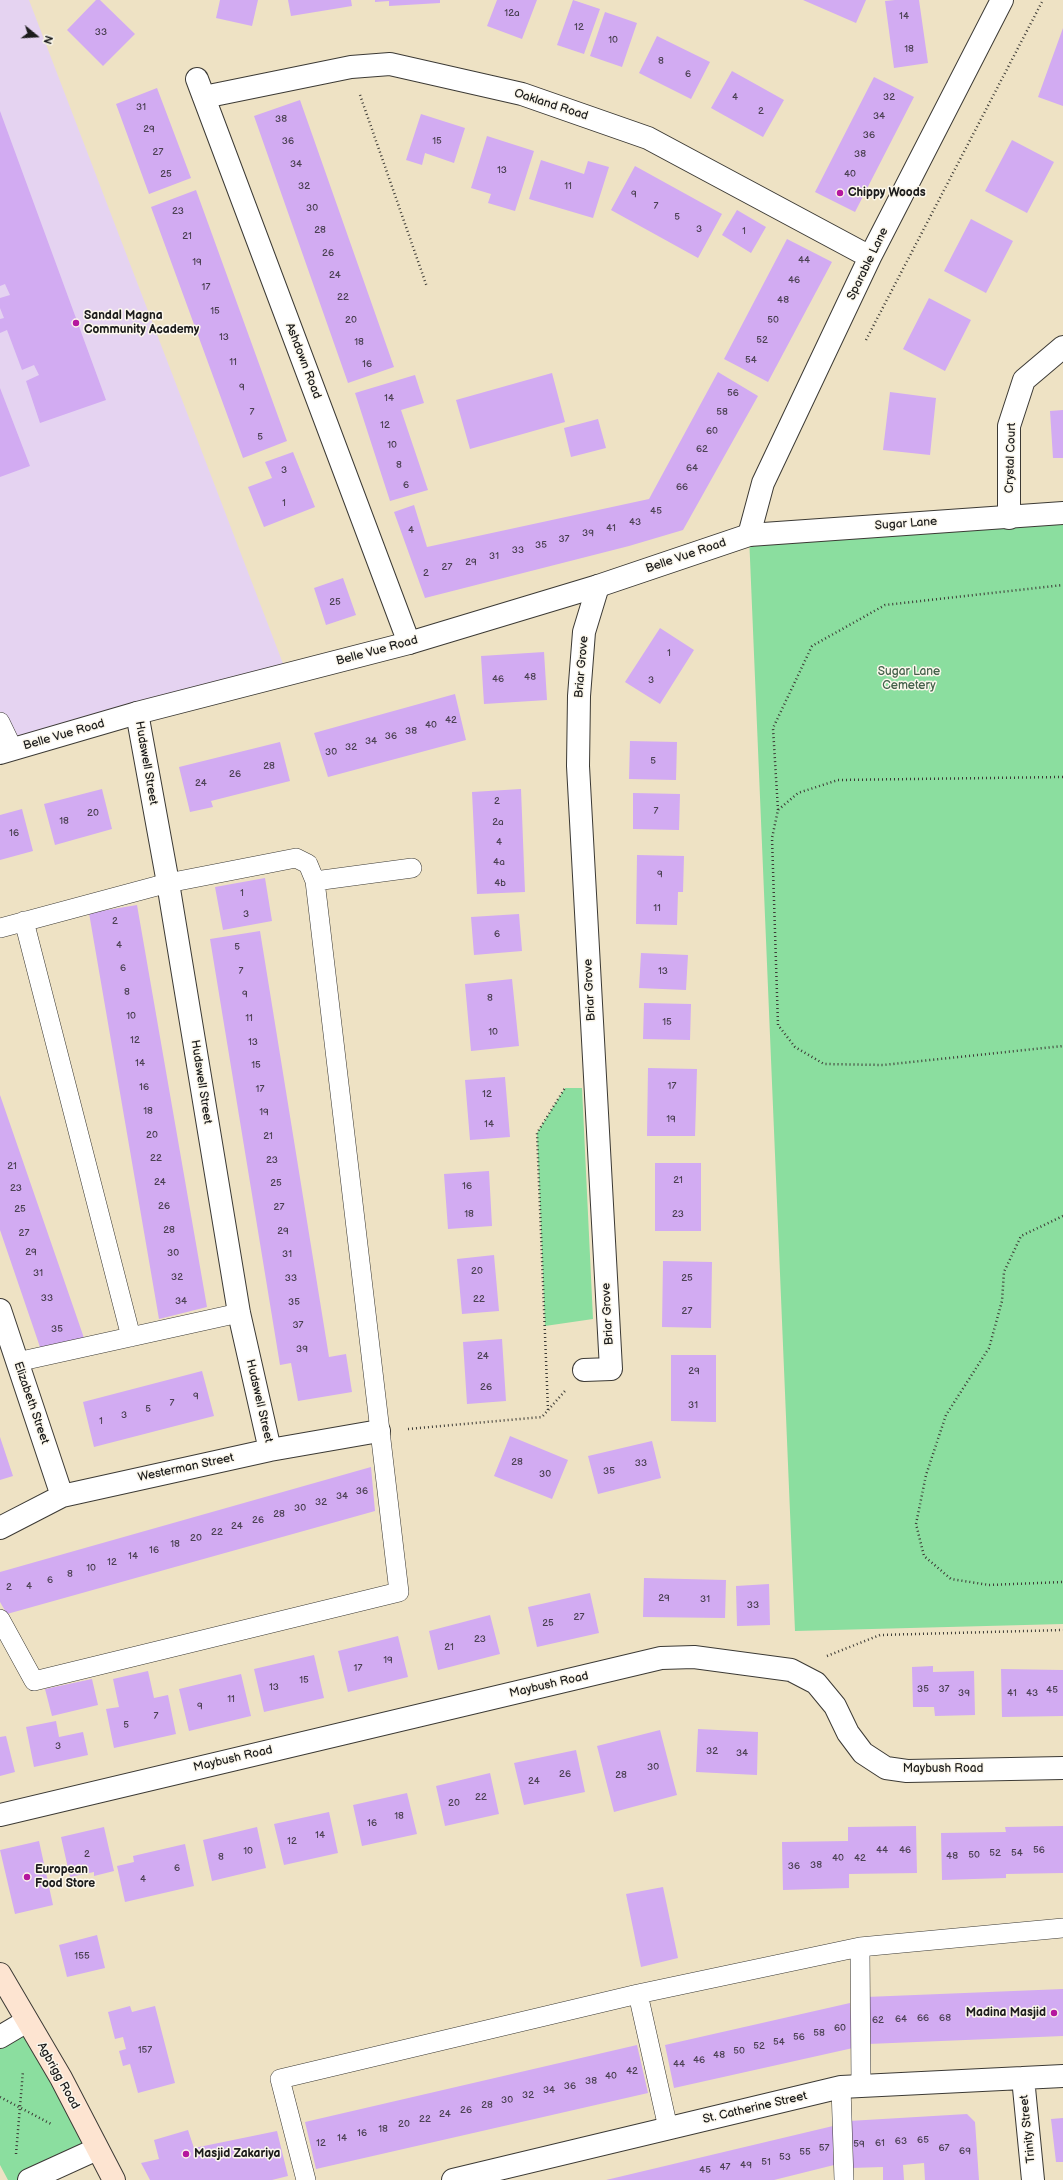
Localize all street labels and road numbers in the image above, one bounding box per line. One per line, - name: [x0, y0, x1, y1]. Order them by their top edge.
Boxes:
- street label: Oakland Road: [512, 86, 590, 124]
- street label: Sparable Lane: [844, 225, 892, 303]
- street label: Ashdown Road: [282, 321, 324, 401]
- street label: Crystal Court: [1003, 422, 1019, 494]
- street label: Sugar Lane: [874, 515, 938, 533]
- street label: Belle Vue Road: [644, 536, 728, 576]
- street label: Belle Vue Road: [335, 633, 419, 669]
- street label: Briar Grove: [572, 635, 592, 699]
- street label: Belle Vue Road: [22, 717, 106, 753]
- street label: Hudswell Street: [132, 720, 160, 806]
- street label: Briar Grove: [581, 959, 599, 1021]
- street label: Hudswell Street: [187, 1039, 215, 1125]
- street label: Briar Grove: [599, 1283, 617, 1345]
- street label: Hudswell Street: [242, 1358, 276, 1444]
- street label: Elizabeth Street: [10, 1360, 52, 1446]
- street label: Westerman Street: [137, 1451, 235, 1485]
- street label: Maybush Road: [508, 1669, 590, 1701]
- street label: Maybush Road: [192, 1743, 274, 1775]
- street label: Maybush Road: [903, 1762, 983, 1776]
- street label: Agbrigg Road: [34, 2040, 82, 2112]
- street label: St. Catherine Street: [701, 2089, 809, 2127]
- street label: Trinity Street: [1017, 2094, 1039, 2164]

